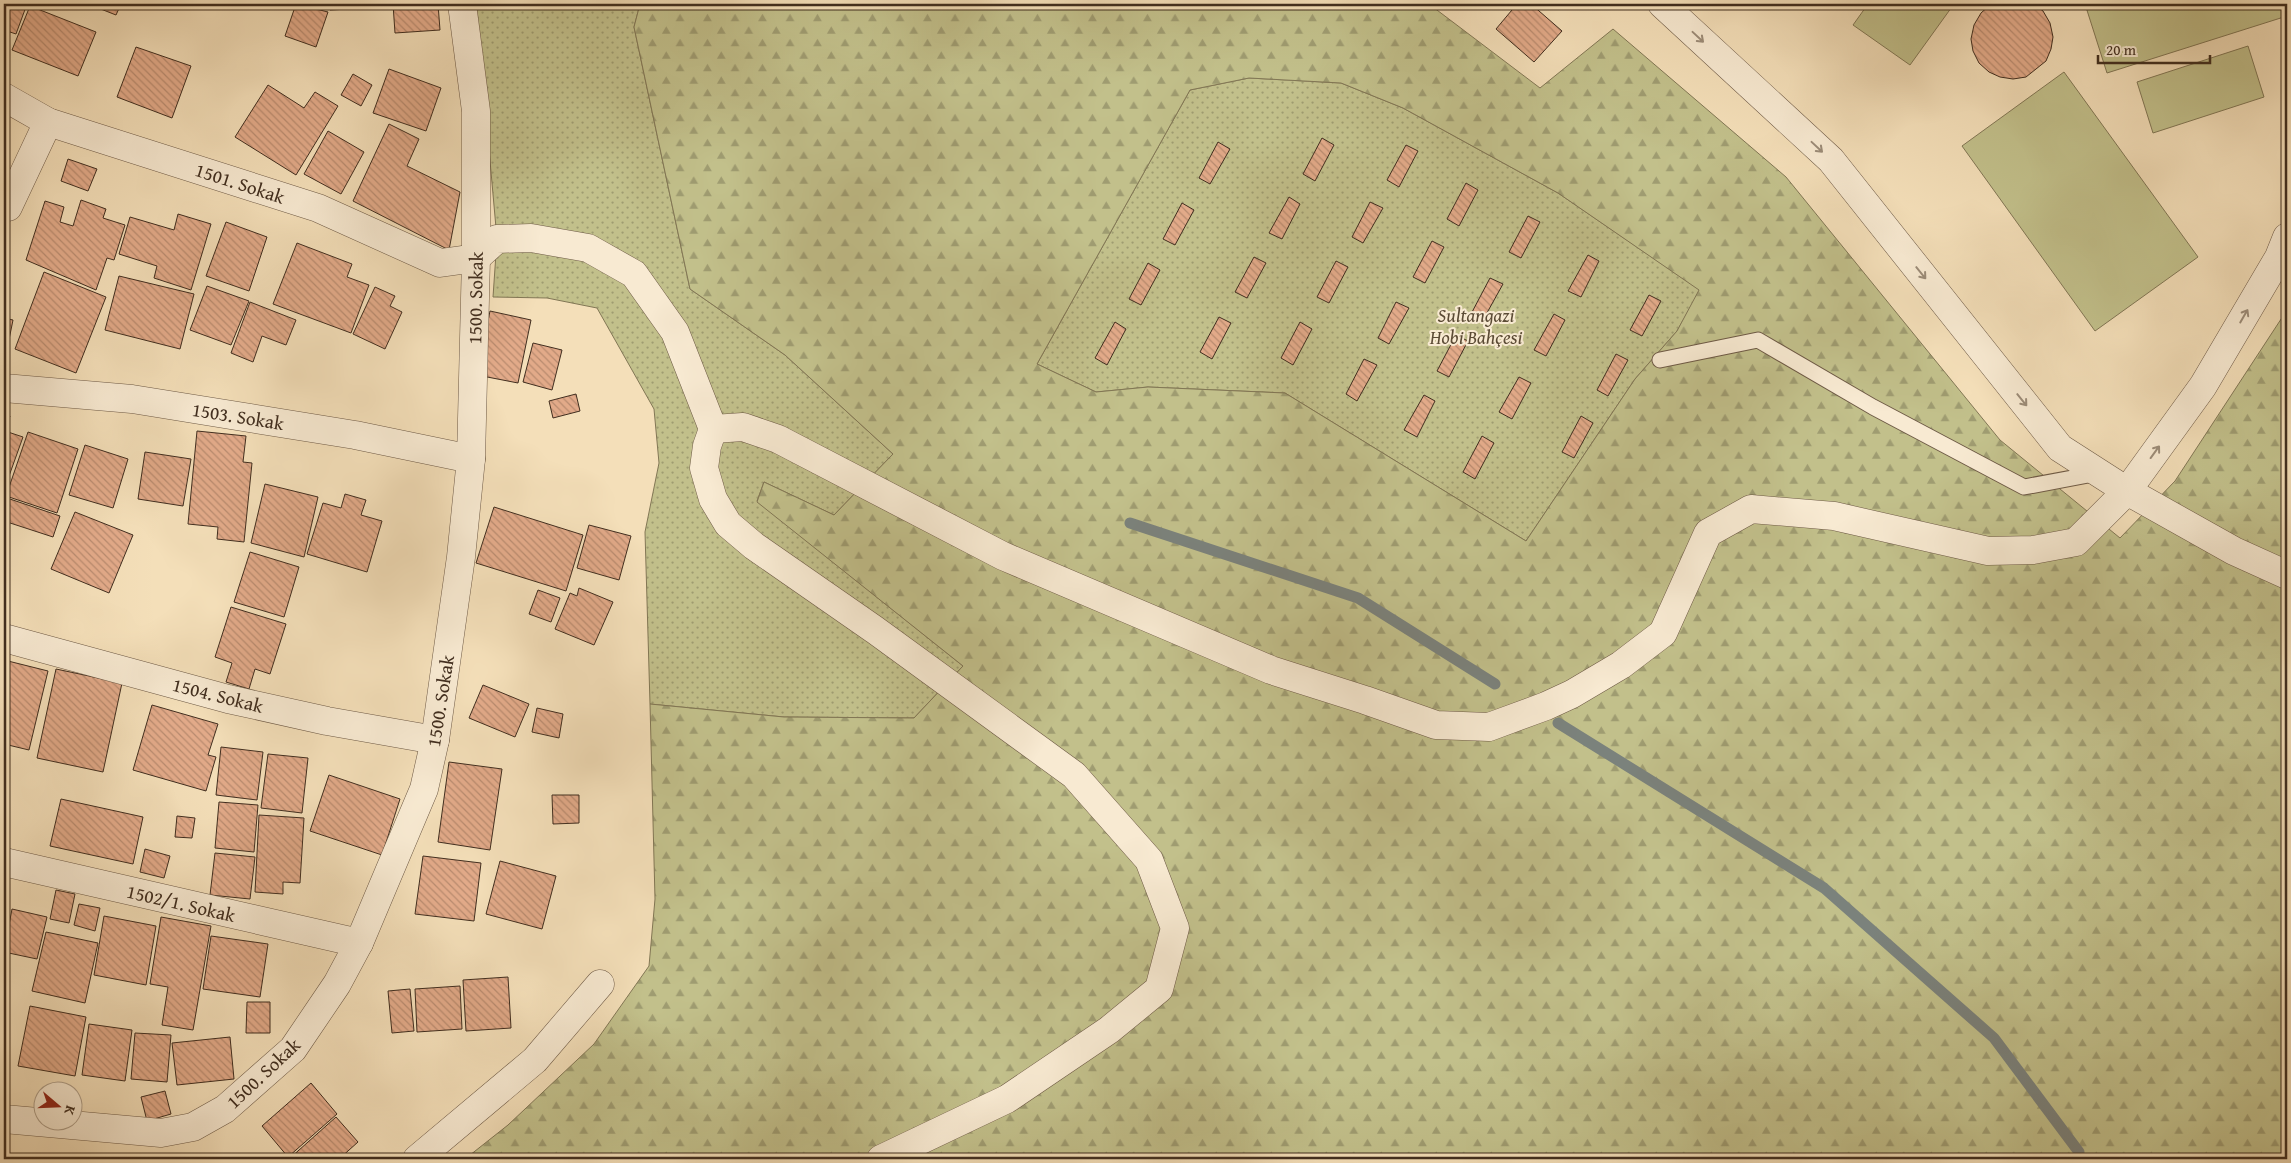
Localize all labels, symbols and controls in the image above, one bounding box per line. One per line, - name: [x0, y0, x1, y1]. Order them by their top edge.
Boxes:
- one-way arrow: [1692, 31, 1705, 43]
- scale bar: [2098, 32, 2211, 64]
- text: 20 m: [2106, 39, 2137, 60]
- one-way arrow: [1811, 142, 1824, 153]
- street label: 1501. Sokak: [192, 155, 289, 211]
- street label: 1500. Sokak: [460, 251, 490, 345]
- one-way arrow: [1915, 266, 1926, 279]
- park label: Sultangazi Hobi Bahçesi: [1429, 301, 1522, 351]
- one-way arrow: [2239, 308, 2249, 323]
- one-way arrow: [2016, 393, 2027, 406]
- street label: 1503. Sokak: [190, 395, 286, 437]
- one-way arrow: [2150, 445, 2160, 459]
- street label: 1500. Sokak: [419, 653, 461, 749]
- street label: 1504. Sokak: [170, 670, 267, 720]
- street label: 1502/1. Sokak: [124, 877, 238, 929]
- street label: 1500. Sokak: [220, 1031, 307, 1115]
- north arrow: [32, 1080, 82, 1130]
- text: K: [59, 1103, 81, 1118]

